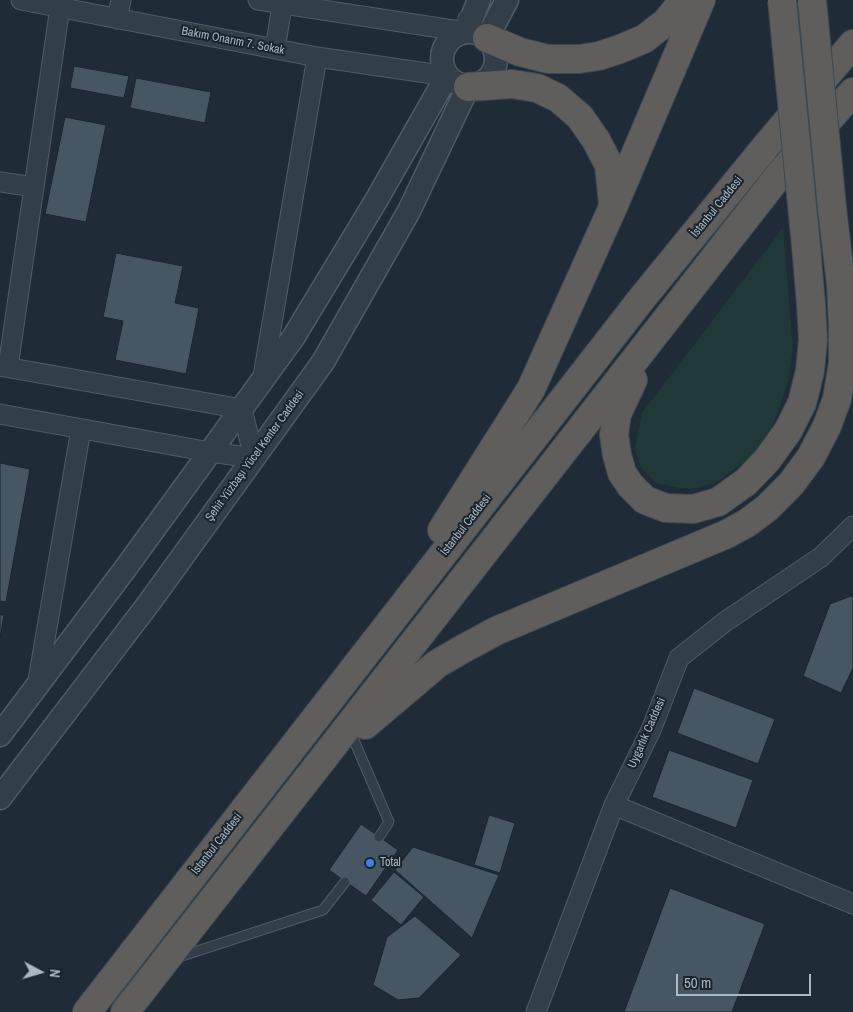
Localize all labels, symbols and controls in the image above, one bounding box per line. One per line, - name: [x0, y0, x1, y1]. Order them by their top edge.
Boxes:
- street label: Bakım Onarım 7. Sokak: [180, 24, 286, 58]
- street label: İstanbul Caddesi: [688, 174, 746, 240]
- street label: Şehit Yüzbaşı Yücel Kenter Caddesi: [203, 388, 307, 524]
- street label: İstanbul Caddesi: [438, 491, 494, 559]
- street label: Uygarlık Caddesi: [625, 696, 669, 770]
- street label: İstanbul Caddesi: [189, 810, 245, 878]
- place label: Total: [380, 856, 401, 870]
- marker: Total: [364, 857, 376, 869]
- north arrow: [15, 947, 65, 997]
- scale bar: [678, 964, 813, 996]
- text: N: [46, 968, 64, 979]
- text: 50 m: [684, 972, 711, 993]

